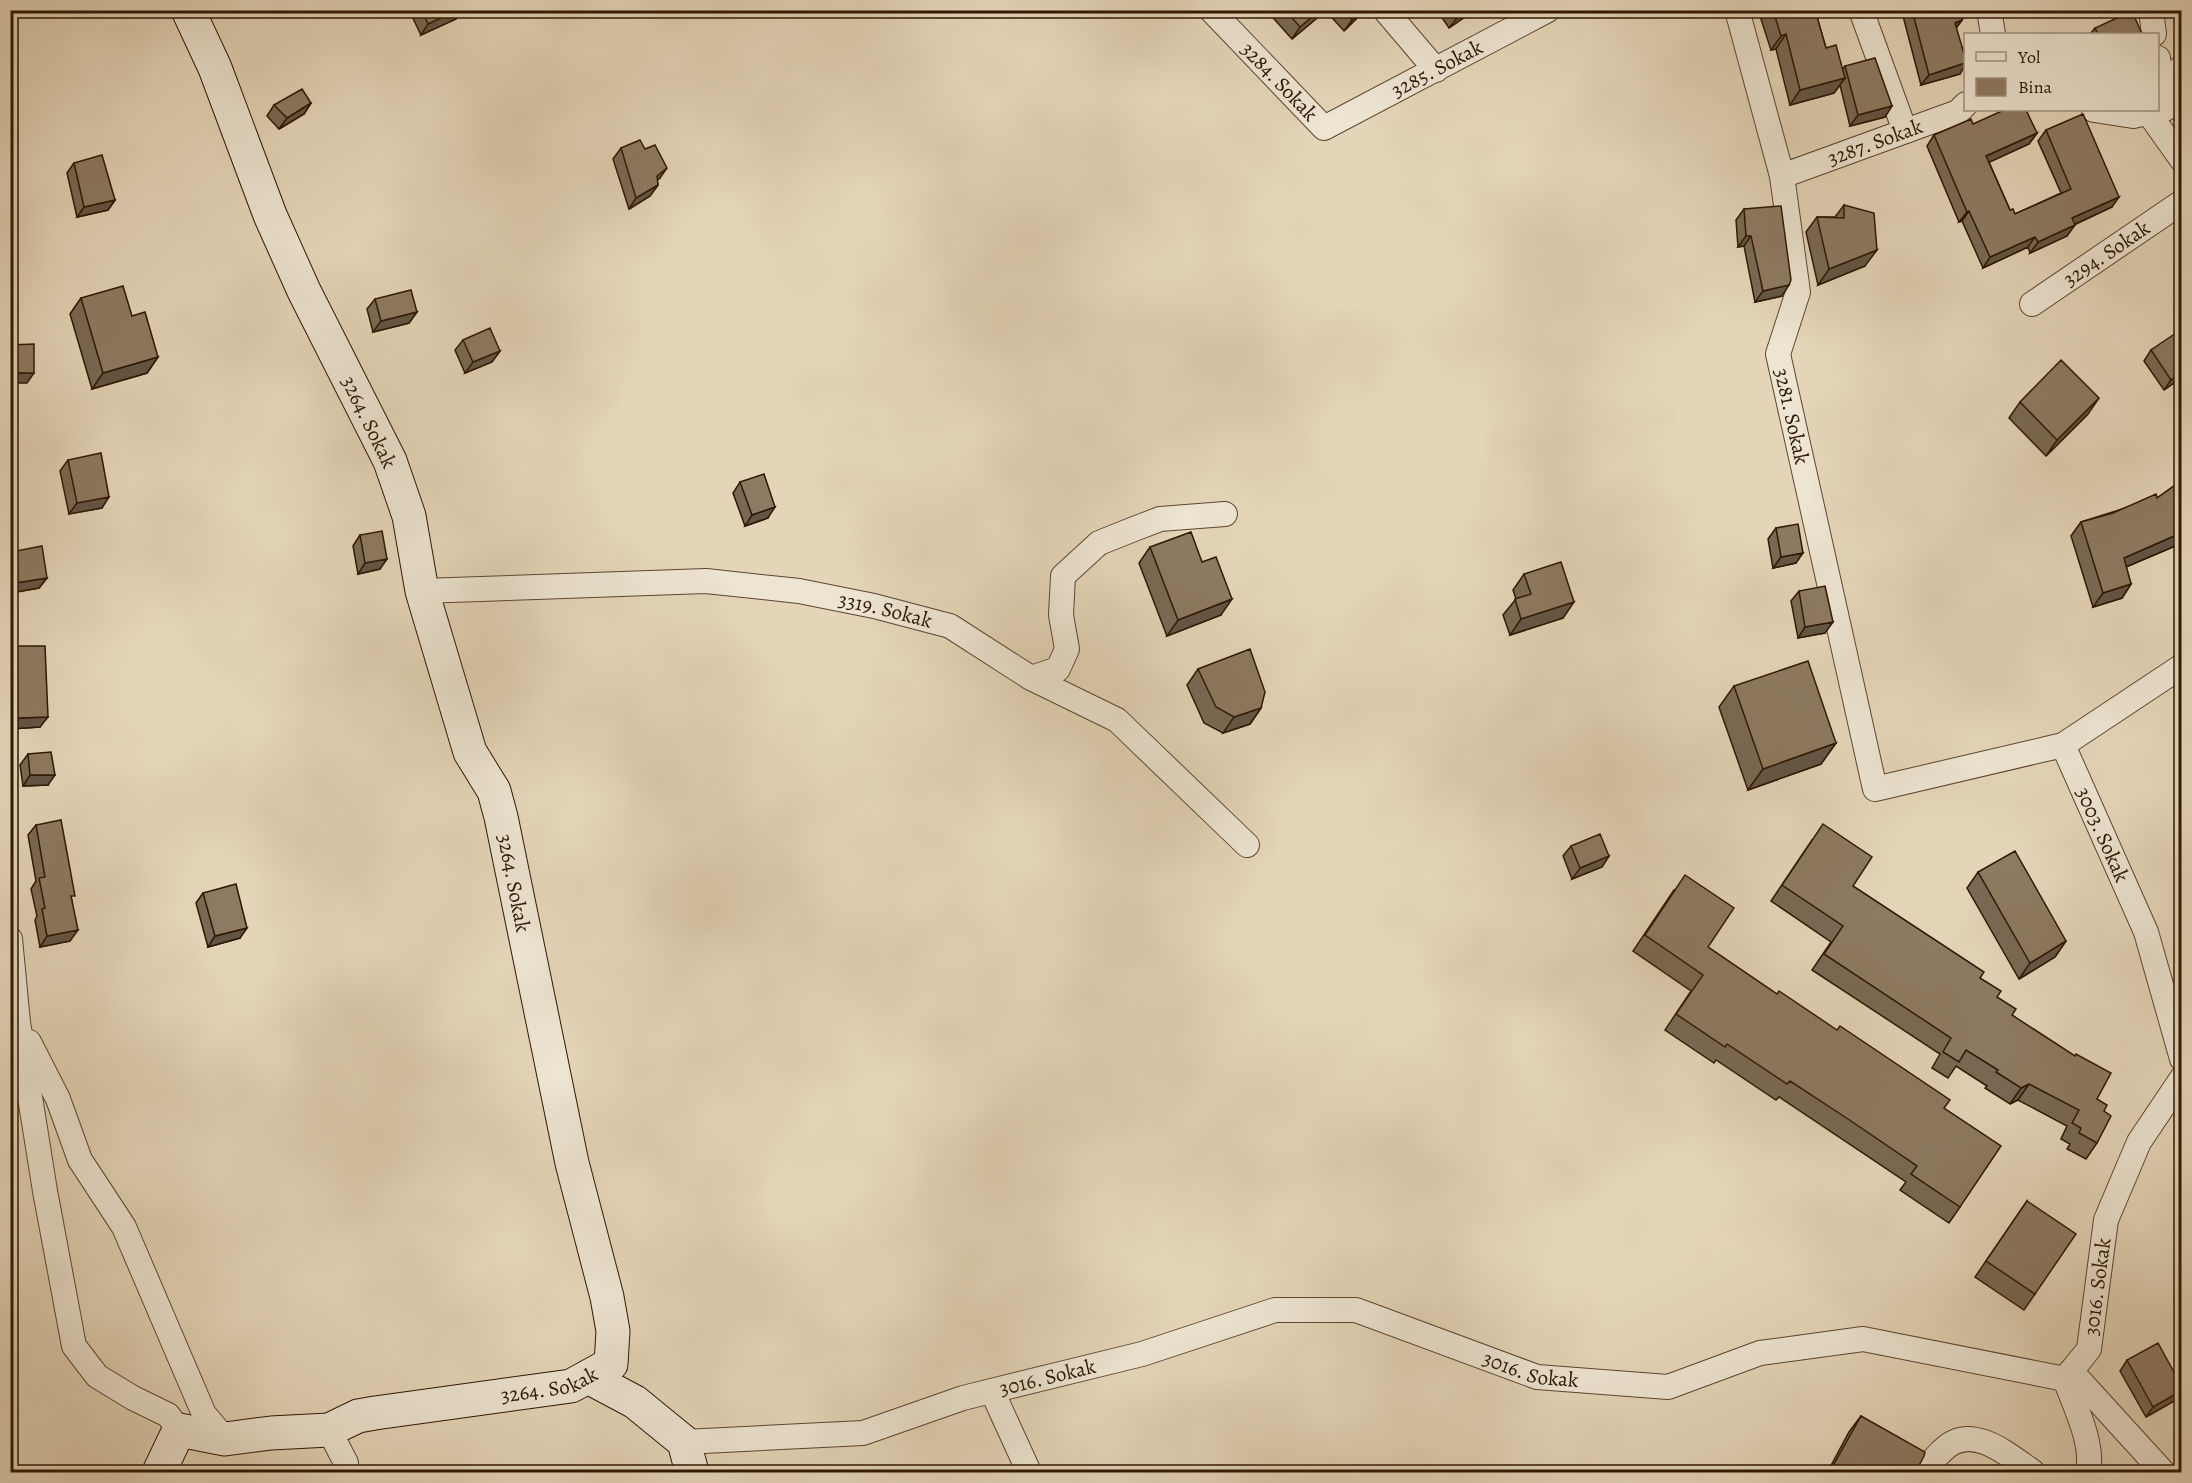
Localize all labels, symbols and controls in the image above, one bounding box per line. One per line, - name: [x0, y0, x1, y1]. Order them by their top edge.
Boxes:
- street label: 3285. Sokak: [1386, 33, 1488, 104]
- legend: [1964, 33, 2159, 111]
- street label: 3284. Sokak: [1235, 36, 1325, 128]
- text: Yol: [2017, 45, 2041, 69]
- text: Bina: [2018, 75, 2053, 99]
- street label: 3287. Sokak: [1824, 112, 1927, 172]
- street label: 3294. Sokak: [2057, 214, 2156, 293]
- street label: 3281. Sokak: [1768, 365, 1816, 468]
- street label: 3264. Sokak: [335, 371, 404, 473]
- street label: 3319. Sokak: [836, 585, 936, 635]
- street label: 3003. Sokak: [2069, 782, 2136, 887]
- street label: 3264. Sokak: [491, 832, 537, 935]
- street label: 3016. Sokak: [2077, 1236, 2118, 1338]
- street label: 3016. Sokak: [1479, 1344, 1580, 1394]
- street label: 3016. Sokak: [996, 1352, 1099, 1403]
- street label: 3264. Sokak: [499, 1360, 603, 1410]

